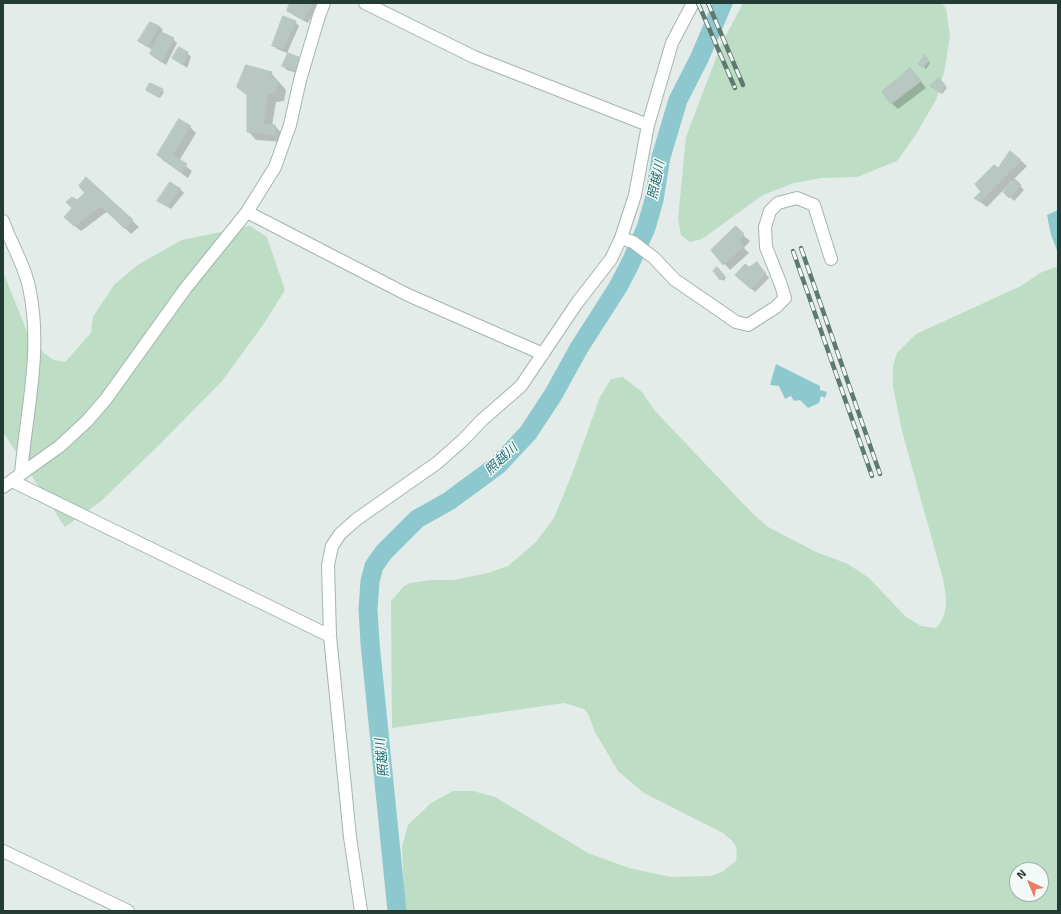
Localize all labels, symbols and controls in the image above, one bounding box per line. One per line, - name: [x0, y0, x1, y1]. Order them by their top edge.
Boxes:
- water label: 照越川: [644, 159, 668, 201]
- water label: 照越川: [481, 440, 521, 478]
- water label: 照越川: [372, 738, 392, 778]
- north arrow: [1009, 862, 1049, 902]
- text: N: [1014, 866, 1028, 881]

